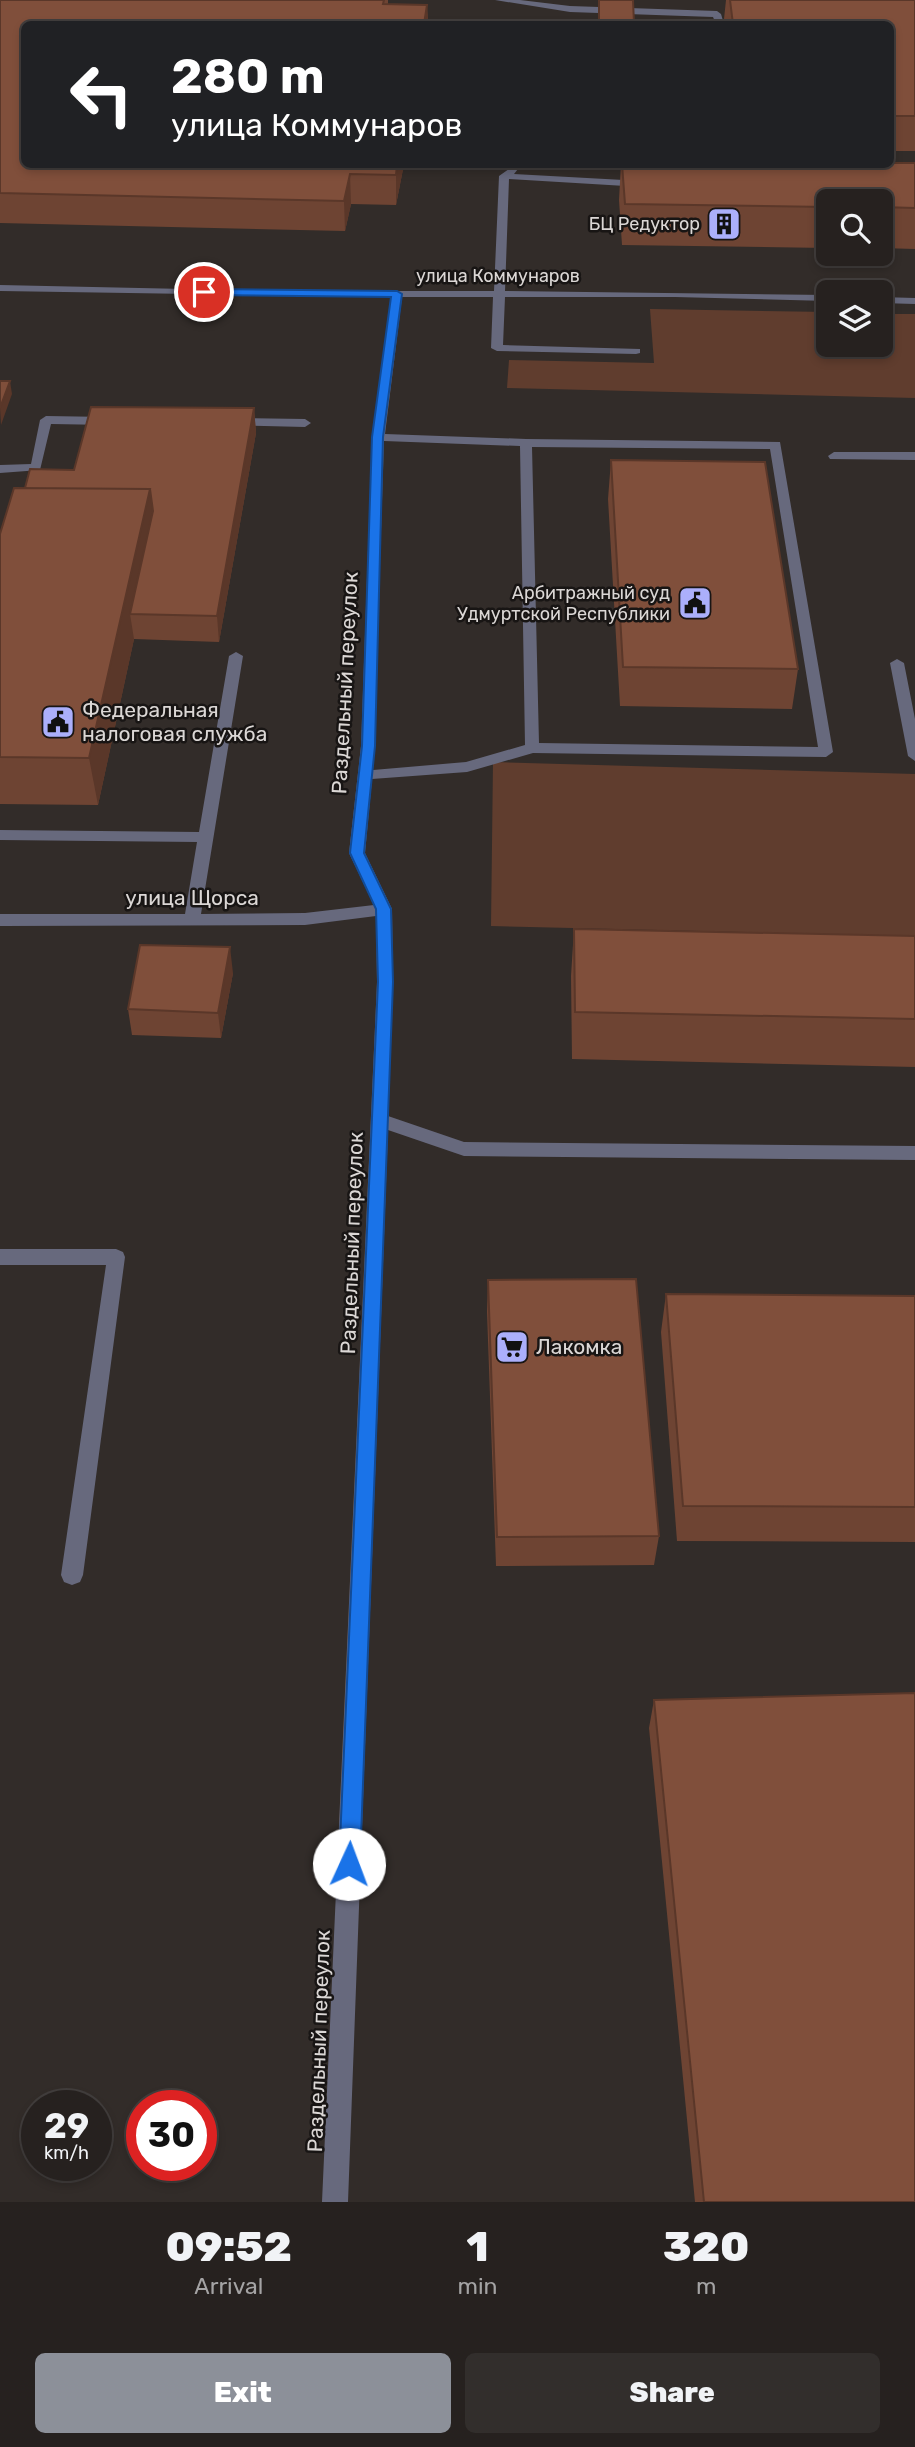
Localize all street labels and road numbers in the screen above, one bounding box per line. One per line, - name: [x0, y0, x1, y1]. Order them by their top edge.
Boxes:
- street label: улица Коммунаров: [416, 265, 580, 287]
- street label: Раздельный переулок: [326, 571, 363, 795]
- street label: улица Щорса: [125, 885, 259, 910]
- street label: Раздельный переулок: [335, 1131, 368, 1355]
- street label: Раздельный переулок: [302, 1929, 335, 2153]

